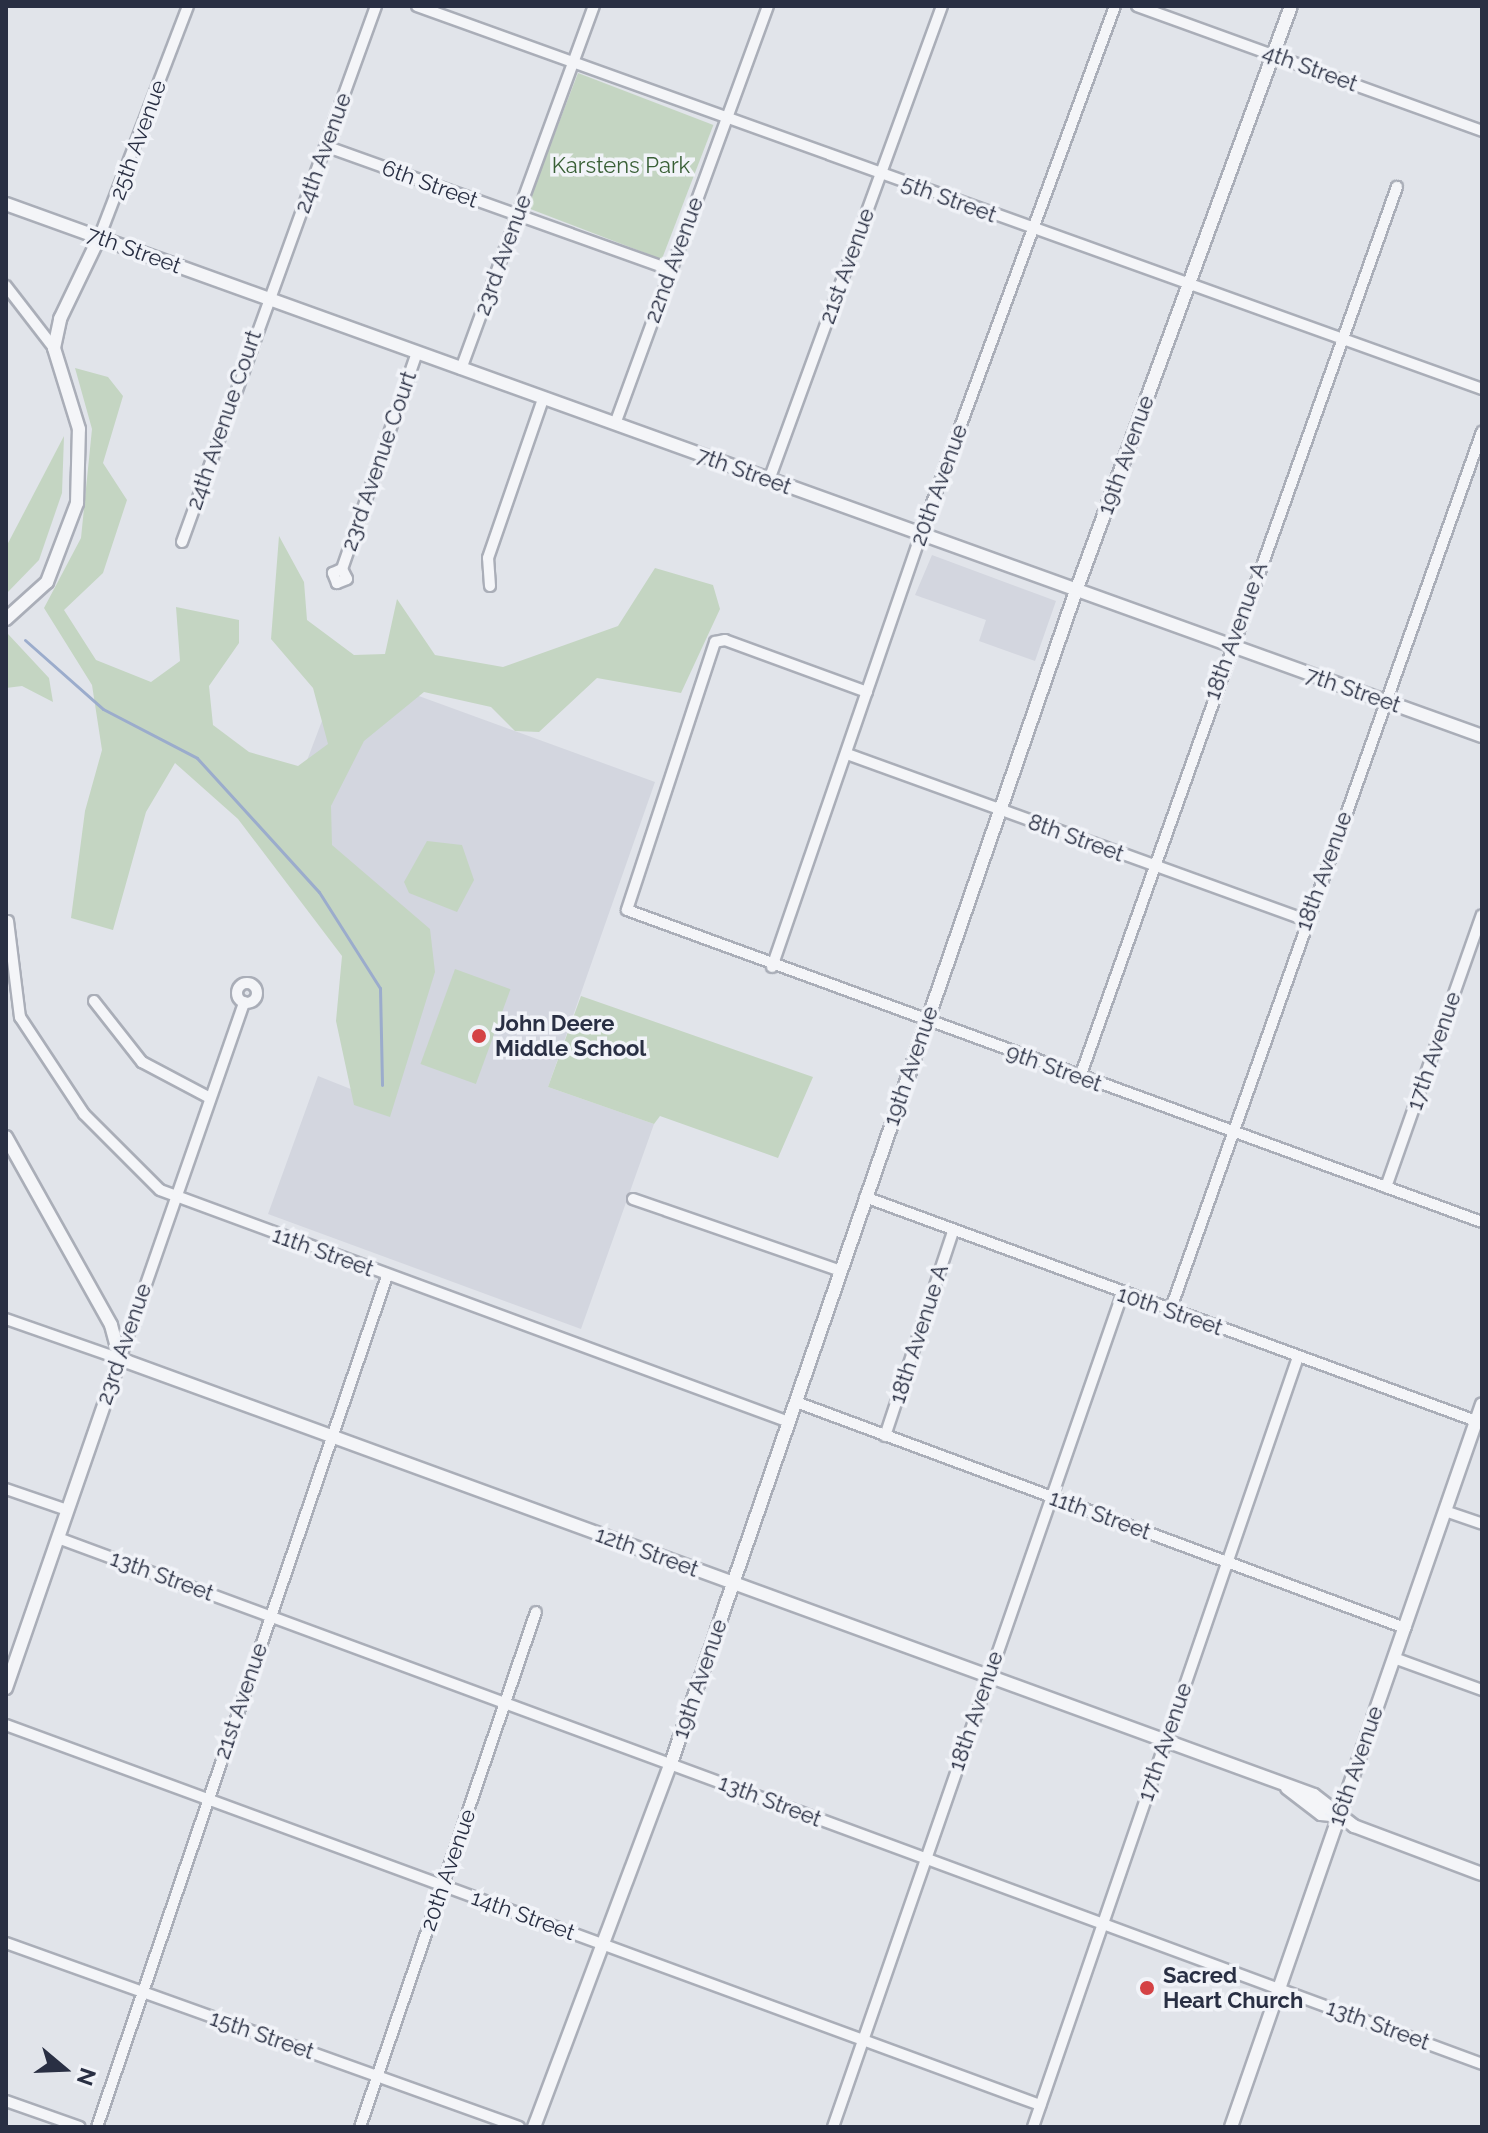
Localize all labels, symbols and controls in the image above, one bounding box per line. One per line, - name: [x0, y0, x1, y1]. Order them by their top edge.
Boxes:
- street label: 4th Street: [1259, 39, 1361, 97]
- street label: 25th Avenue: [104, 76, 172, 204]
- street label: 24th Avenue: [289, 89, 357, 217]
- park label: Karstens Park: [552, 153, 690, 179]
- street label: 6th Street: [378, 154, 482, 214]
- street label: 5th Street: [898, 170, 1000, 228]
- street label: 23rd Avenue: [469, 191, 537, 319]
- street label: 22nd Avenue: [639, 193, 709, 327]
- street label: 21st Avenue: [814, 204, 880, 328]
- street label: 7th Street: [83, 221, 185, 279]
- street label: 24th Avenue Court: [181, 327, 267, 513]
- street label: 23rd Avenue Court: [336, 367, 422, 555]
- street label: 19th Avenue: [1092, 392, 1160, 518]
- street label: 20th Avenue: [905, 420, 973, 550]
- street label: 7th Street: [693, 442, 795, 500]
- street label: 18th Avenue A: [1199, 558, 1273, 704]
- street label: 7th Street: [1302, 661, 1404, 719]
- street label: 18th Avenue: [1290, 808, 1358, 934]
- street label: 8th Street: [1025, 809, 1127, 867]
- street label: 17th Avenue: [1401, 988, 1467, 1114]
- street label: 19th Avenue: [878, 1002, 944, 1130]
- place label: John Deere Middle School: [495, 1010, 646, 1062]
- marker: John Deere Middle School: [470, 1027, 488, 1045]
- street label: 9th Street: [1003, 1039, 1105, 1097]
- street label: 11th Street: [269, 1222, 377, 1282]
- street label: 18th Avenue A: [884, 1261, 954, 1407]
- street label: 23rd Avenue: [91, 1280, 157, 1408]
- street label: 10th Street: [1114, 1281, 1226, 1341]
- street label: 11th Street: [1046, 1485, 1154, 1545]
- street label: 12th Street: [592, 1521, 702, 1583]
- street label: 13th Street: [107, 1545, 217, 1607]
- street label: 19th Avenue: [667, 1615, 733, 1743]
- street label: 21st Avenue: [209, 1639, 273, 1763]
- street label: 18th Avenue: [943, 1647, 1009, 1775]
- street label: 17th Avenue: [1132, 1679, 1198, 1805]
- street label: 16th Avenue: [1323, 1702, 1389, 1830]
- street label: 13th Street: [715, 1769, 825, 1833]
- street label: 20th Avenue: [415, 1805, 481, 1935]
- street label: 14th Street: [468, 1884, 578, 1946]
- place label: Sacred Heart Church: [1163, 1962, 1303, 2014]
- marker: Sacred Heart Church: [1138, 1979, 1156, 1997]
- street label: 13th Street: [1323, 1994, 1433, 2056]
- street label: 15th Street: [207, 2005, 317, 2065]
- north arrow: [24, 2029, 104, 2109]
- text: N: [72, 2065, 102, 2089]

